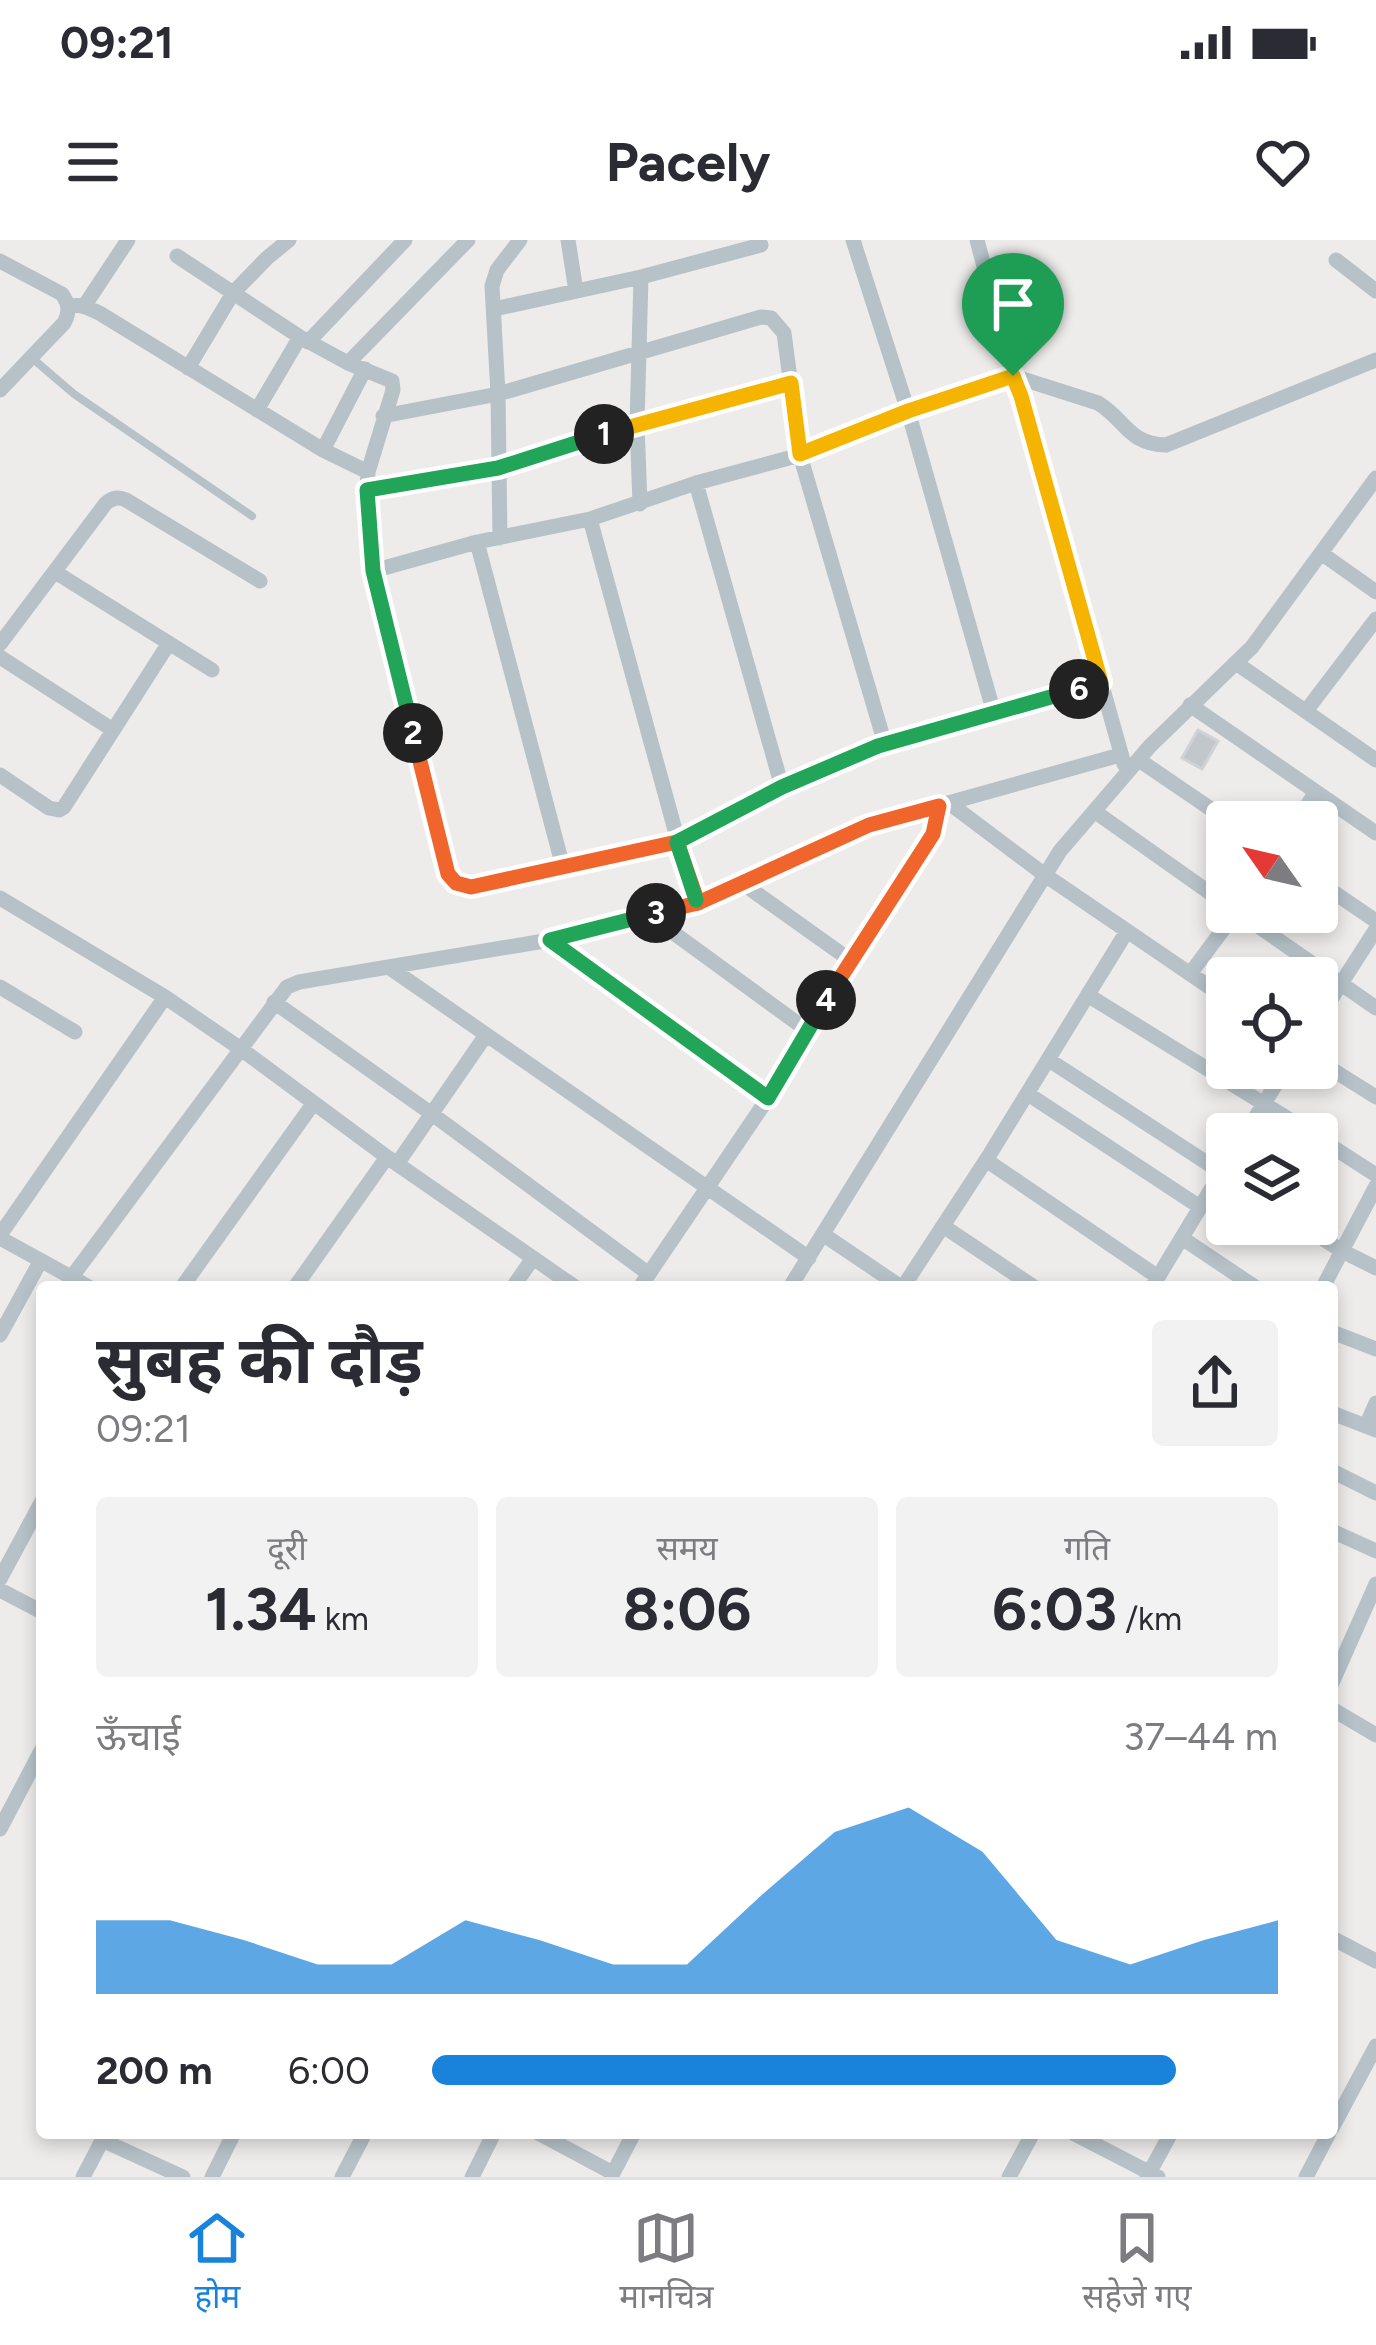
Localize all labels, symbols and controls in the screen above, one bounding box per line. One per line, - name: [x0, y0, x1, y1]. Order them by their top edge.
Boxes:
- text: 09:21: [60, 15, 174, 69]
- icon: menu: [60, 129, 126, 195]
- icon: heart: [1250, 129, 1316, 195]
- text: Pacely: [606, 130, 770, 195]
- pin: [962, 253, 1064, 376]
- icon: arrive: [980, 271, 1046, 337]
- pin: 1: [574, 404, 634, 464]
- text: 1: [597, 414, 611, 453]
- pin: 6: [1049, 659, 1109, 719]
- text: 6: [1069, 669, 1089, 708]
- pin: 2: [383, 703, 443, 763]
- text: 2: [403, 713, 423, 752]
- north arrow: [1206, 801, 1338, 933]
- map controls: [1206, 801, 1338, 1245]
- pin: 3: [626, 883, 686, 943]
- text: 3: [647, 893, 665, 932]
- button: locate: [1206, 957, 1338, 1089]
- pin: 4: [796, 970, 856, 1030]
- text: 4: [816, 980, 836, 1019]
- button: layers: [1206, 1113, 1338, 1245]
- text: सुबह की दौड़: [96, 1320, 423, 1400]
- button: share: [1152, 1320, 1278, 1446]
- text: 09:21: [96, 1405, 191, 1452]
- text: दूरी: [267, 1529, 307, 1568]
- text: समय: [656, 1529, 718, 1568]
- text: गति: [1064, 1529, 1110, 1568]
- text: 1.34: [205, 1573, 317, 1645]
- text: 8:06: [623, 1573, 751, 1645]
- text: 6:03: [992, 1573, 1117, 1645]
- text: km: [317, 1599, 369, 1638]
- text: /km: [1117, 1599, 1182, 1638]
- text: ऊँचाई: [96, 1713, 181, 1760]
- text: 37–44 m: [1123, 1713, 1278, 1760]
- text: 200 m: [96, 2047, 212, 2094]
- text: 6:00: [288, 2047, 370, 2094]
- tab: होम: [184, 2205, 250, 2321]
- tab: मानचित्र: [619, 2205, 714, 2321]
- tab: सहेजे गए: [1082, 2205, 1192, 2321]

